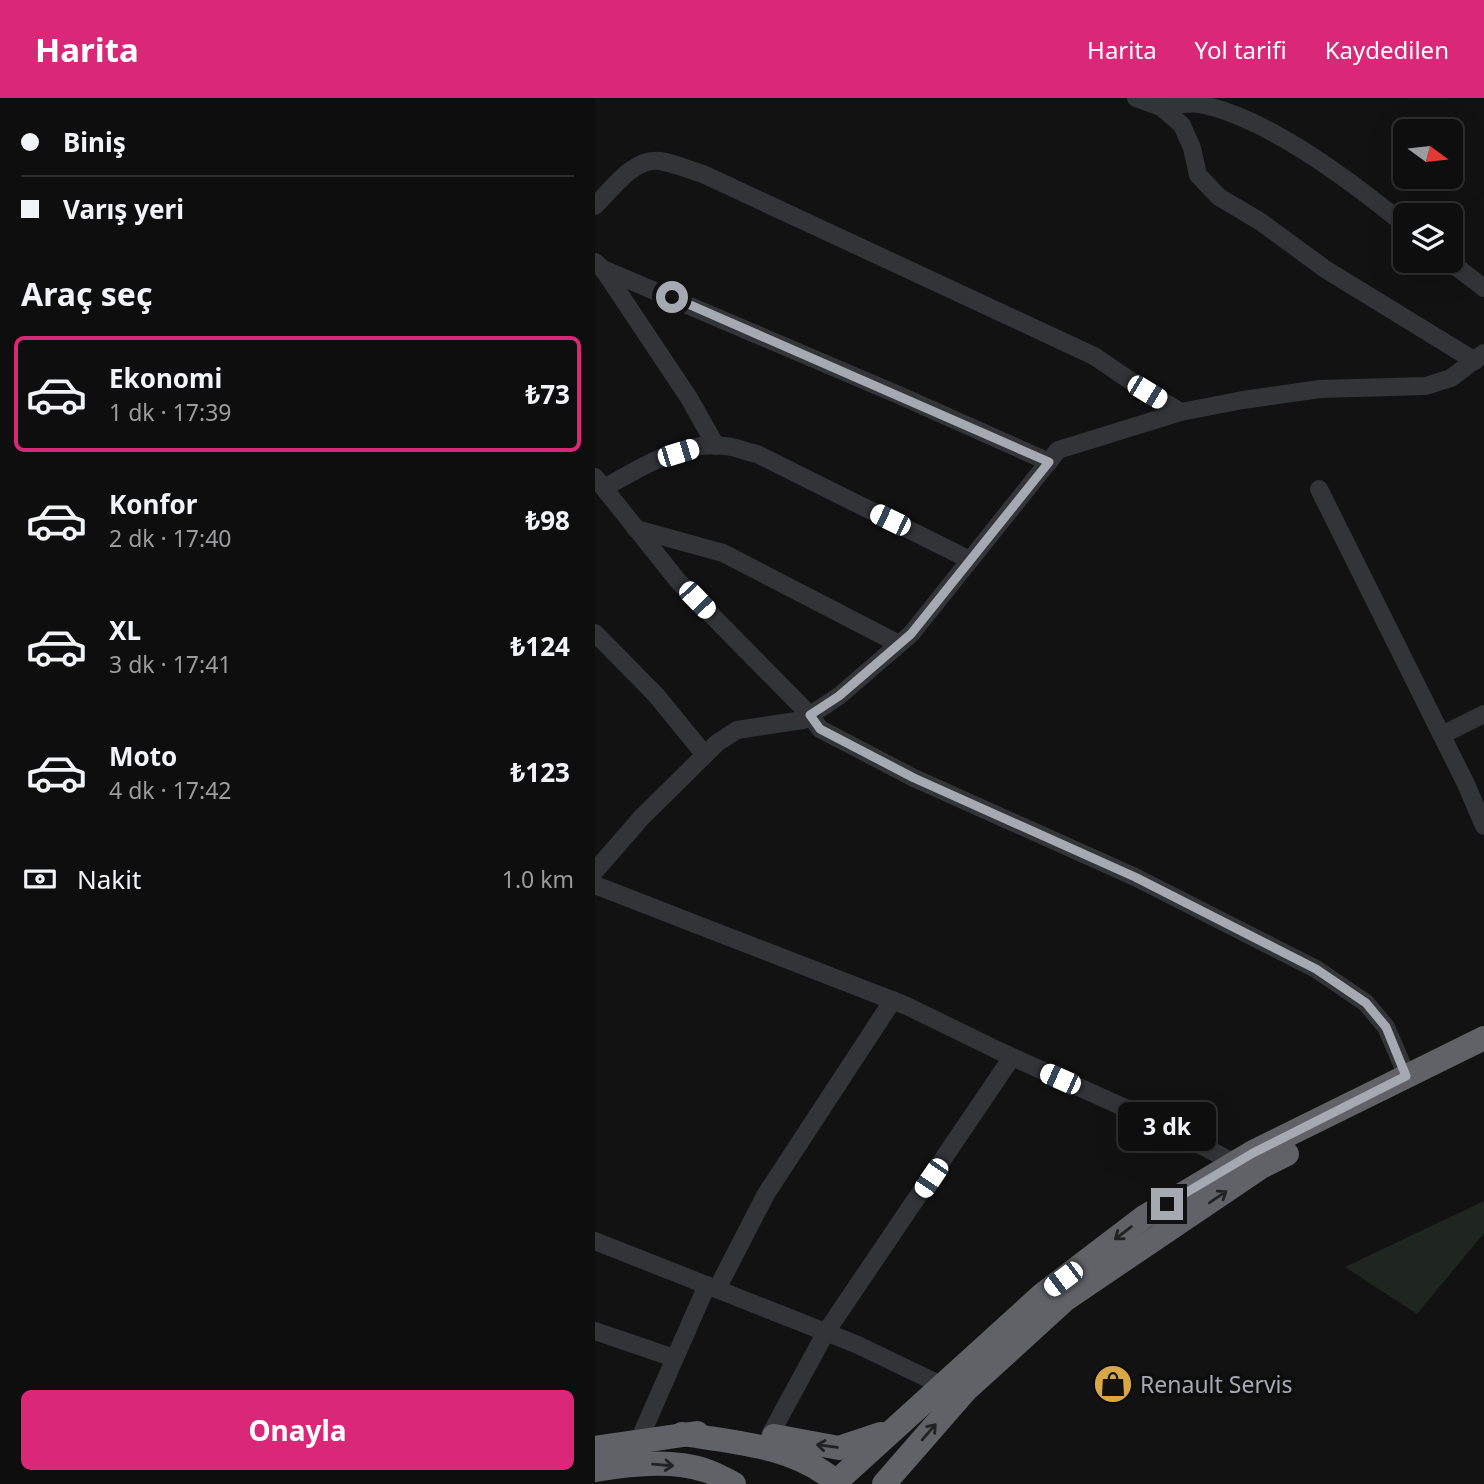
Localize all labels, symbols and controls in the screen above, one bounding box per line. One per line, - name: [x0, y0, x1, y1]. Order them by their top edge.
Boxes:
- text: Harita: [35, 27, 139, 72]
- text: Harita: [1087, 33, 1157, 66]
- text: Yol tarifi: [1195, 33, 1287, 66]
- text: Kaydedilen: [1325, 33, 1449, 66]
- north arrow: [1393, 119, 1463, 189]
- map controls: [1393, 119, 1463, 273]
- text: Biniş: [63, 124, 126, 160]
- text: Varış yeri: [63, 191, 184, 227]
- button: layers: [1393, 203, 1463, 273]
- text: Araç seç: [21, 272, 153, 315]
- route start: [656, 281, 688, 313]
- text: Ekonomi: [109, 360, 222, 396]
- icon: car: [25, 363, 88, 426]
- car: [1124, 372, 1171, 412]
- text: ₺73: [525, 376, 570, 412]
- text: 1 dk · 17:39: [109, 396, 231, 428]
- car: [655, 437, 702, 469]
- text: Konfor: [109, 486, 197, 522]
- icon: car: [25, 489, 88, 552]
- car: [867, 501, 914, 539]
- text: ₺98: [525, 502, 570, 538]
- text: 2 dk · 17:40: [109, 522, 231, 554]
- car: [675, 578, 720, 622]
- text: XL: [109, 612, 141, 648]
- icon: car: [25, 615, 88, 678]
- text: ₺124: [511, 628, 570, 664]
- text: 3 dk · 17:41: [109, 648, 231, 680]
- text: Moto: [109, 738, 177, 774]
- icon: car: [25, 741, 88, 804]
- text: ₺123: [511, 754, 570, 790]
- text: 4 dk · 17:42: [109, 774, 231, 806]
- icon: cash: [21, 860, 59, 898]
- text: Nakit: [77, 861, 141, 897]
- text: 1.0 km: [502, 863, 574, 895]
- car: [1037, 1061, 1084, 1097]
- callout: 3 dk: [1118, 1102, 1216, 1152]
- text: 3 dk: [1143, 1110, 1191, 1142]
- car: [911, 1155, 952, 1201]
- route end: [1151, 1188, 1183, 1220]
- one-way arrow: [1208, 1190, 1227, 1204]
- one-way arrow: [1114, 1226, 1133, 1241]
- car: [1040, 1258, 1087, 1300]
- shop icon: Renault Servis: [1092, 1363, 1134, 1405]
- place label: Renault Servis: [1140, 1368, 1293, 1400]
- button: Onayla: [21, 1390, 574, 1470]
- one-way arrow: [921, 1423, 937, 1441]
- one-way arrow: [816, 1440, 839, 1453]
- one-way arrow: [651, 1459, 674, 1472]

